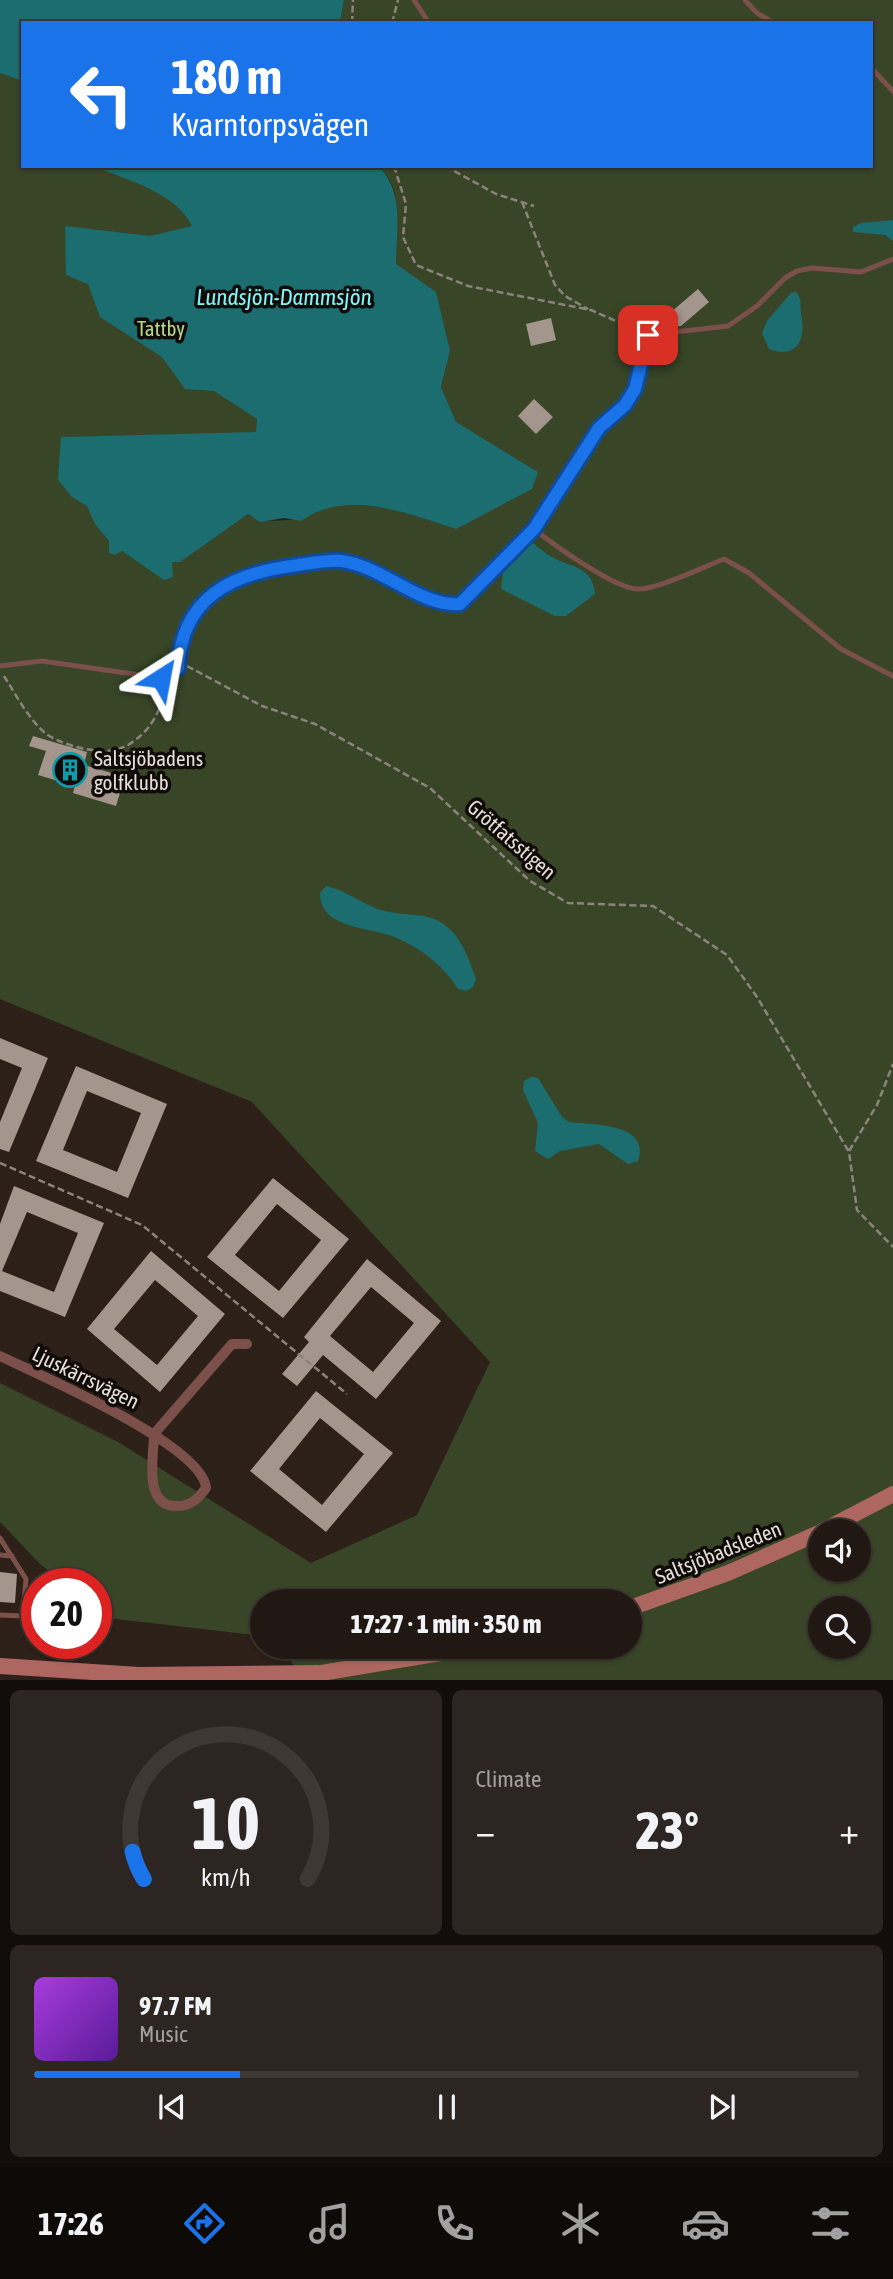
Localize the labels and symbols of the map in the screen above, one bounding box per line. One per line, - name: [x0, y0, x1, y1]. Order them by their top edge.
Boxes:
- water label: Lundsjön-Dammsjön: [196, 284, 372, 310]
- pin: [618, 305, 678, 365]
- park label: Tattby: [137, 316, 185, 340]
- position arrow: [124, 641, 198, 715]
- place label: Saltsjöbadens golfklubb: [94, 746, 203, 794]
- building icon: Saltsjöbadens golfklubb: [51, 751, 89, 789]
- street label: Grötfatsstigen: [463, 794, 561, 884]
- street label: Ljuskärrsvägen: [29, 1341, 143, 1413]
- street label: Saltsjöbadsleden: [651, 1516, 785, 1588]
- speed limit sign: 20: [21, 1568, 112, 1659]

